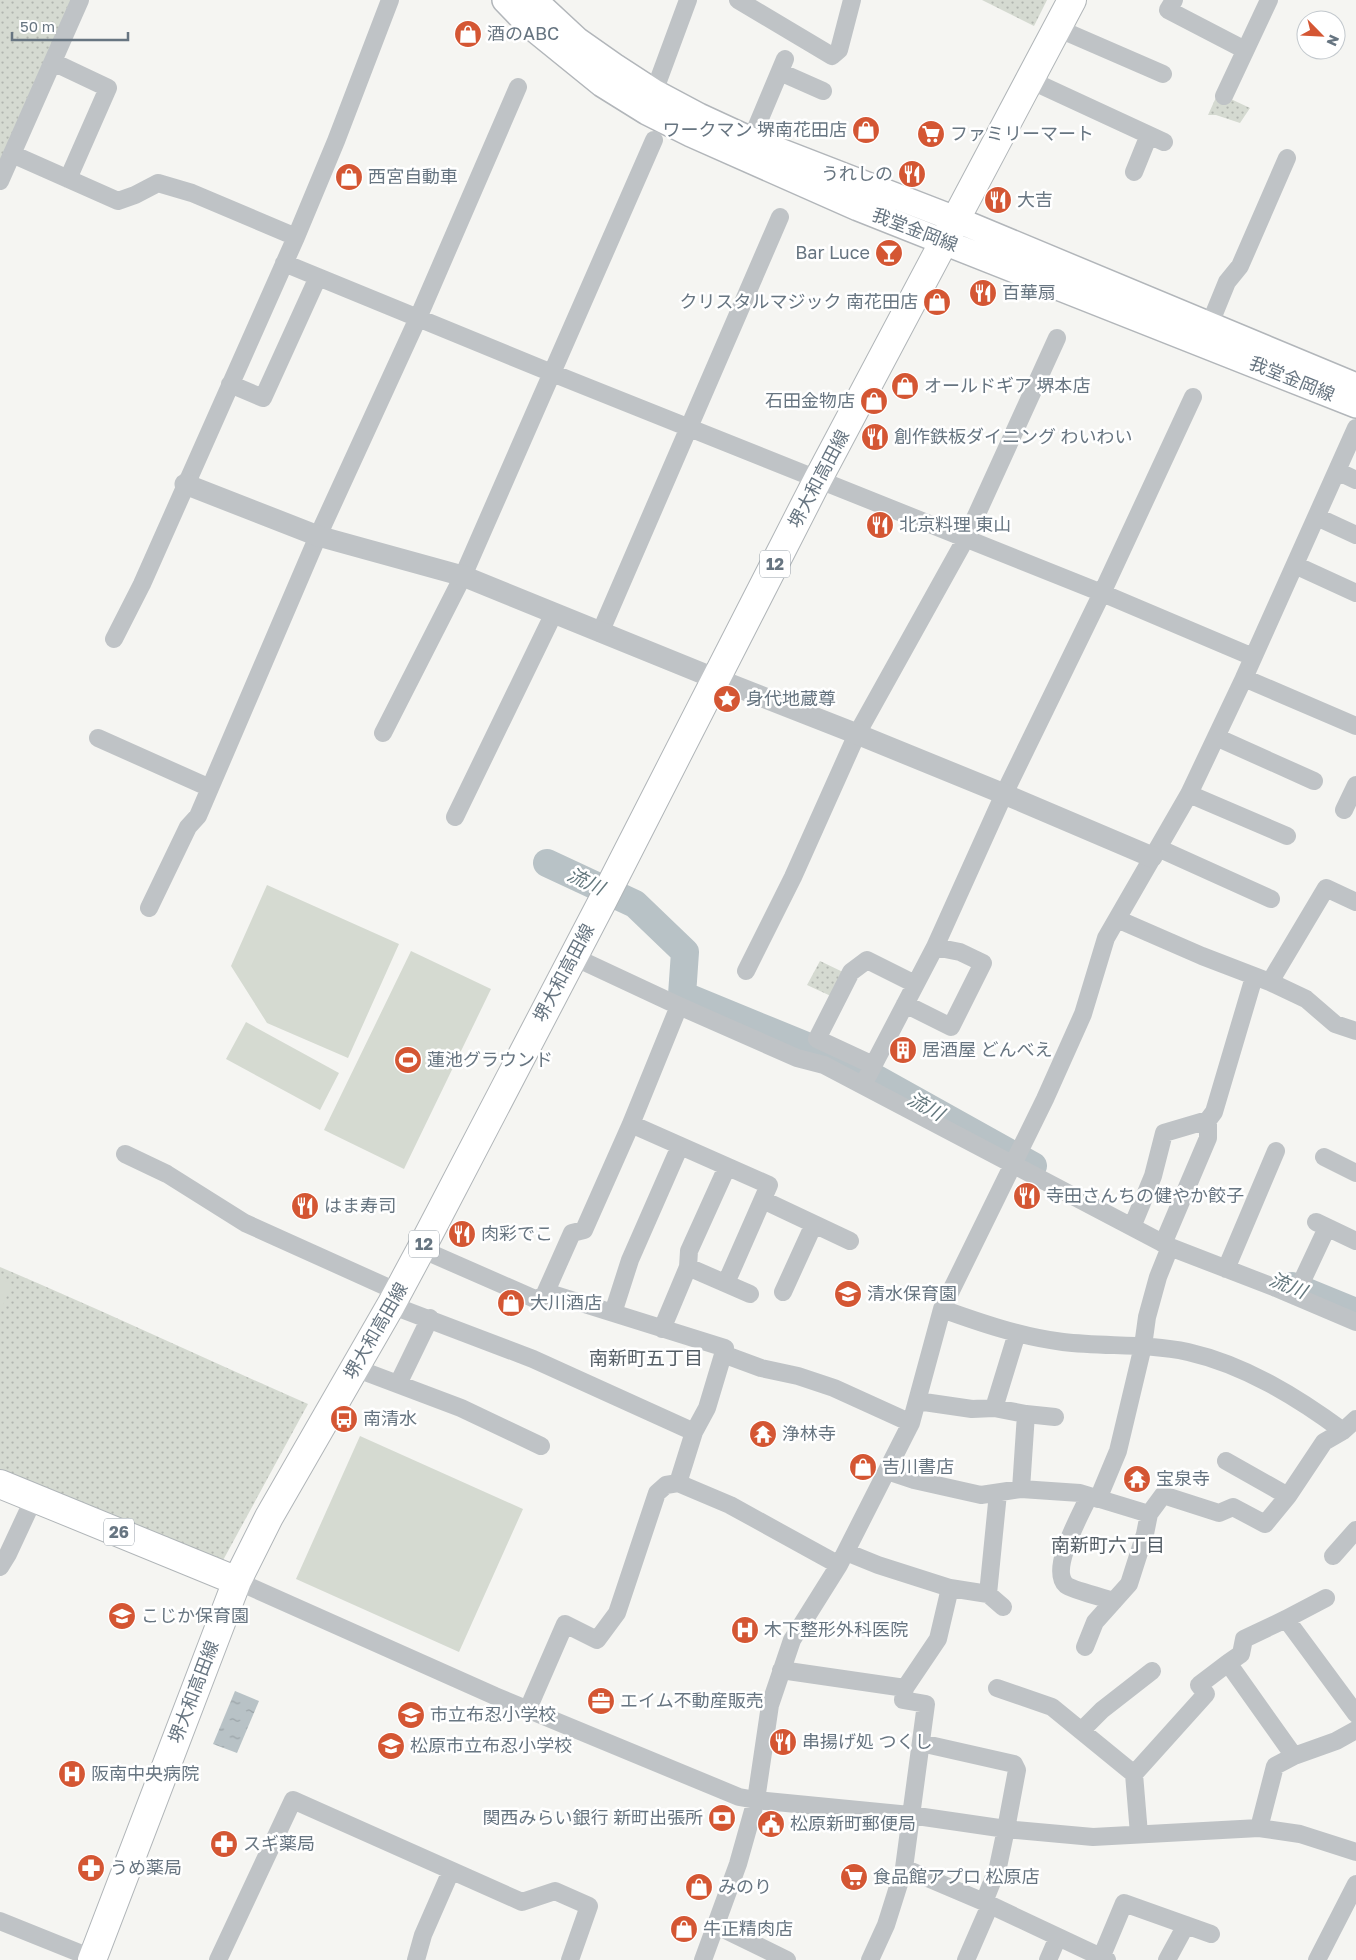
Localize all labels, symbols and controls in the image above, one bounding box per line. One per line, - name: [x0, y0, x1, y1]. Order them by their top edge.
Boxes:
- scale bar: [12, 10, 129, 42]
- north arrow: [1296, 10, 1346, 60]
- text: 50 m: [20, 17, 55, 35]
- shop icon: 酒のABC: [453, 19, 483, 49]
- place label: 酒のABC: [487, 22, 559, 44]
- text: N: [1323, 32, 1343, 49]
- shop icon: ワークマン 堺南花田店: [851, 115, 881, 145]
- place label: ワークマン 堺南花田店: [663, 118, 847, 140]
- supermarket icon: ファミリーマート: [916, 119, 946, 149]
- place label: ファミリーマート: [950, 122, 1094, 144]
- restaurant icon: うれしの: [897, 159, 927, 189]
- shop icon: 西宮自動車: [334, 162, 364, 192]
- place label: うれしの: [821, 162, 893, 184]
- place label: 西宮自動車: [368, 165, 458, 187]
- restaurant icon: 大吉: [983, 185, 1013, 215]
- place label: 大吉: [1017, 188, 1053, 210]
- street label: 我堂金岡線: [869, 203, 961, 255]
- bar icon: Bar Luce: [874, 238, 904, 268]
- place label: Bar Luce: [795, 241, 870, 263]
- restaurant icon: 百華扇: [968, 278, 998, 308]
- place label: 百華扇: [1002, 281, 1056, 303]
- shop icon: クリスタルマジック 南花田店: [922, 287, 952, 317]
- place label: クリスタルマジック 南花田店: [680, 290, 918, 312]
- street label: 我堂金岡線: [1247, 351, 1338, 405]
- shop icon: オールドギア 堺本店: [890, 371, 920, 401]
- place label: オールドギア 堺本店: [924, 374, 1091, 396]
- shop icon: 石田金物店: [859, 386, 889, 416]
- place label: 石田金物店: [765, 389, 855, 411]
- restaurant icon: 創作鉄板ダイニング わいわい: [860, 422, 890, 452]
- place label: 創作鉄板ダイニング わいわい: [894, 425, 1133, 447]
- street label: 堺大和高田線: [783, 426, 853, 531]
- restaurant icon: 北京料理 東山: [865, 510, 895, 540]
- place label: 北京料理 東山: [899, 513, 1012, 535]
- road number: 12: [760, 550, 790, 578]
- place icon: 身代地蔵尊: [712, 684, 742, 714]
- place label: 身代地蔵尊: [746, 687, 836, 709]
- water label: 流川: [564, 862, 610, 900]
- street label: 堺大和高田線: [528, 920, 598, 1025]
- building icon: 居酒屋 どんべえ: [888, 1035, 918, 1065]
- place label: 居酒屋 どんべえ: [922, 1038, 1053, 1060]
- sports icon: 蓮池グラウンド: [393, 1045, 423, 1075]
- place label: 蓮池グラウンド: [427, 1048, 553, 1070]
- water label: 流川: [904, 1086, 950, 1126]
- restaurant icon: 寺田さんちの健やか餃子: [1012, 1181, 1042, 1211]
- place label: 寺田さんちの健やか餃子: [1046, 1184, 1244, 1206]
- restaurant icon: はま寿司: [290, 1191, 320, 1221]
- place label: はま寿司: [324, 1194, 396, 1216]
- restaurant icon: 肉彩でこ: [447, 1219, 477, 1249]
- place label: 肉彩でこ: [481, 1222, 553, 1244]
- road number: 12: [409, 1230, 439, 1258]
- water label: 流川: [1266, 1267, 1312, 1303]
- street label: 堺大和高田線: [339, 1278, 412, 1383]
- school or university icon: 清水保育園: [833, 1279, 863, 1309]
- place label: 清水保育園: [867, 1282, 957, 1304]
- shop icon: 大川酒店: [496, 1288, 526, 1318]
- place label: 大川酒店: [530, 1291, 602, 1313]
- district label: 南新町五丁目: [589, 1346, 703, 1369]
- bus stop icon: 南清水: [329, 1404, 359, 1434]
- place label: 南清水: [363, 1407, 417, 1429]
- temple icon: 浄林寺: [748, 1419, 778, 1449]
- place label: 浄林寺: [782, 1422, 836, 1444]
- shop icon: 吉川書店: [848, 1452, 878, 1482]
- place label: 吉川書店: [882, 1455, 954, 1477]
- temple icon: 宝泉寺: [1122, 1464, 1152, 1494]
- place label: 宝泉寺: [1156, 1467, 1210, 1489]
- road number: 26: [104, 1518, 134, 1545]
- district label: 南新町六丁目: [1051, 1533, 1165, 1556]
- school or university icon: こじか保育園: [107, 1601, 137, 1631]
- place label: こじか保育園: [141, 1604, 249, 1626]
- hospital icon: 木下整形外科医院: [730, 1615, 760, 1645]
- place label: 木下整形外科医院: [764, 1618, 908, 1640]
- street label: 堺大和高田線: [163, 1637, 223, 1746]
- office icon: エイム不動産販売: [586, 1686, 616, 1716]
- place label: エイム不動産販売: [620, 1689, 764, 1711]
- school or university icon: 市立布忍小学校: [396, 1700, 426, 1730]
- place label: 市立布忍小学校: [430, 1703, 556, 1725]
- restaurant icon: 串揚げ処 つくし: [768, 1727, 798, 1757]
- place label: 串揚げ処 つくし: [802, 1730, 933, 1752]
- school or university icon: 松原市立布忍小学校: [376, 1731, 406, 1761]
- place label: 松原市立布忍小学校: [410, 1734, 572, 1756]
- hospital icon: 阪南中央病院: [57, 1759, 87, 1789]
- place label: 阪南中央病院: [91, 1762, 199, 1784]
- bank icon: 関西みらい銀行 新町出張所: [707, 1803, 737, 1833]
- place label: 関西みらい銀行 新町出張所: [483, 1806, 703, 1828]
- public building icon: 松原新町郵便局: [756, 1809, 786, 1839]
- place label: 松原新町郵便局: [790, 1812, 916, 1834]
- pharmacy icon: スギ薬局: [209, 1829, 239, 1859]
- place label: スギ薬局: [243, 1832, 315, 1854]
- pharmacy icon: うめ薬局: [76, 1853, 106, 1883]
- place label: うめ薬局: [110, 1856, 182, 1878]
- supermarket icon: 食品館アプロ 松原店: [839, 1862, 869, 1892]
- place label: 食品館アプロ 松原店: [873, 1865, 1040, 1887]
- shop icon: みのり: [684, 1872, 714, 1902]
- place label: みのり: [718, 1875, 772, 1897]
- shop icon: 牛正精肉店: [669, 1914, 699, 1944]
- place label: 牛正精肉店: [703, 1917, 793, 1939]

